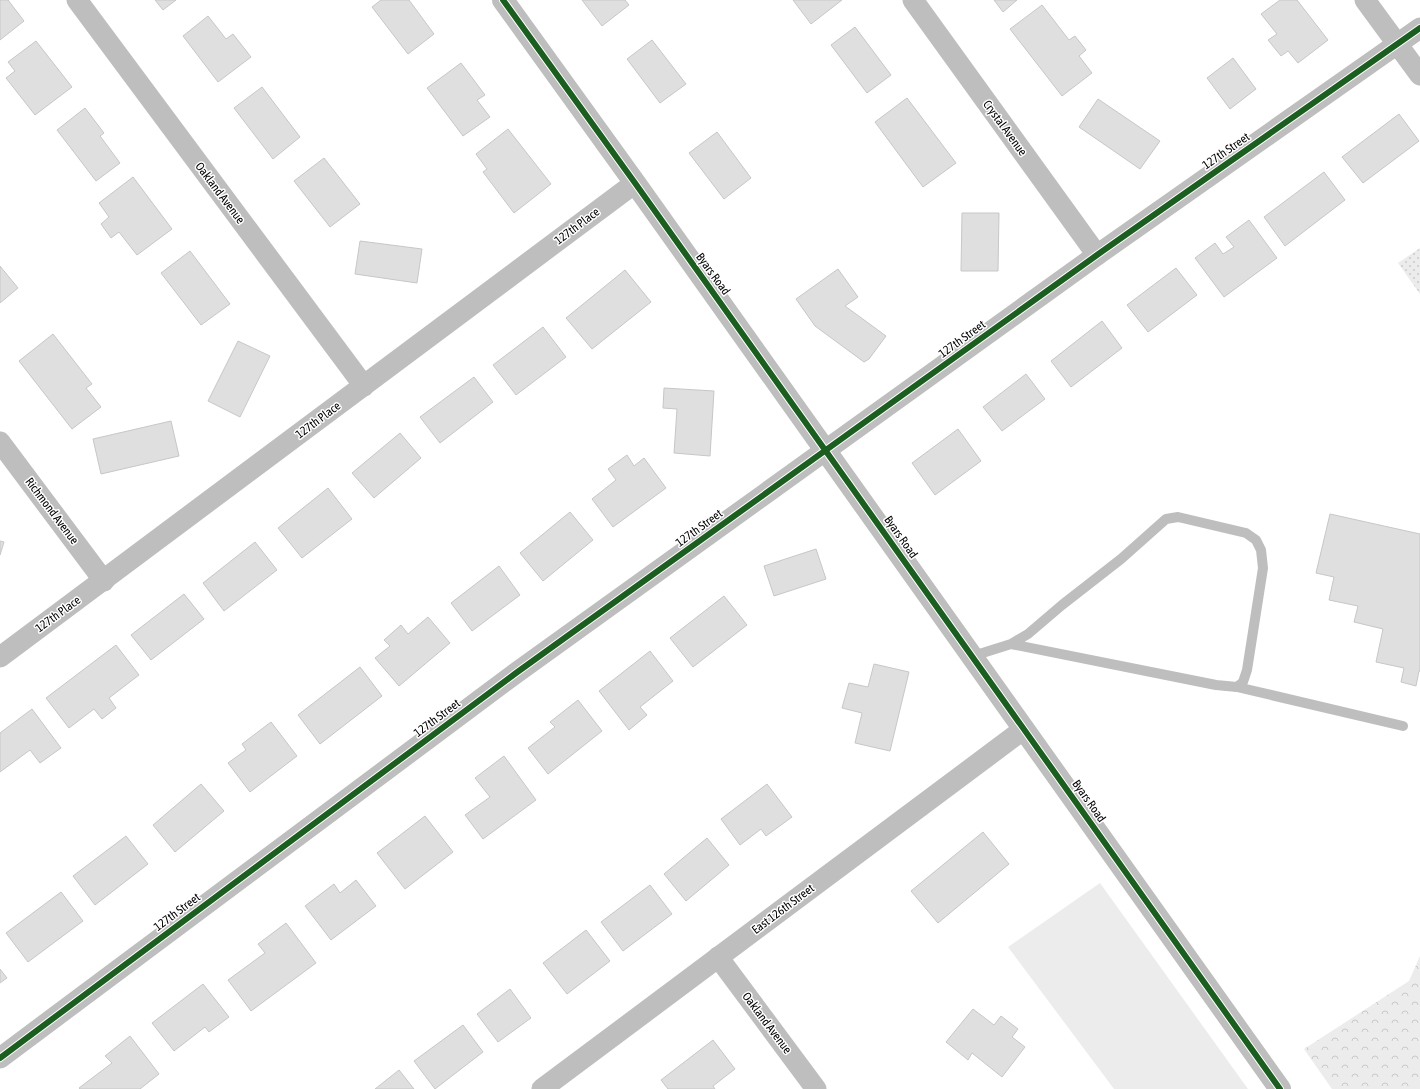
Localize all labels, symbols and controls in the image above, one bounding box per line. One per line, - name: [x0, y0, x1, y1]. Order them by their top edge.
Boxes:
- street label: Crystal Avenue: [980, 98, 1030, 158]
- street label: 127th Street: [1200, 129, 1253, 172]
- street label: Oakland Avenue: [192, 160, 248, 226]
- street label: 127th Place: [552, 205, 602, 247]
- street label: Byars Road: [693, 250, 733, 298]
- street label: 127th Street: [936, 317, 988, 361]
- street label: 127th Place: [293, 399, 343, 441]
- street label: Richmond Avenue: [22, 475, 82, 547]
- street label: 127th Street: [673, 506, 725, 550]
- street label: Byars Road: [881, 513, 921, 561]
- street label: 127th Place: [33, 593, 83, 635]
- street label: 127th Street: [411, 696, 463, 740]
- street label: Byars Road: [1069, 777, 1109, 825]
- street label: East 126th Street: [749, 881, 817, 937]
- street label: 127th Street: [151, 890, 203, 934]
- street label: Oakland Avenue: [739, 990, 795, 1056]

